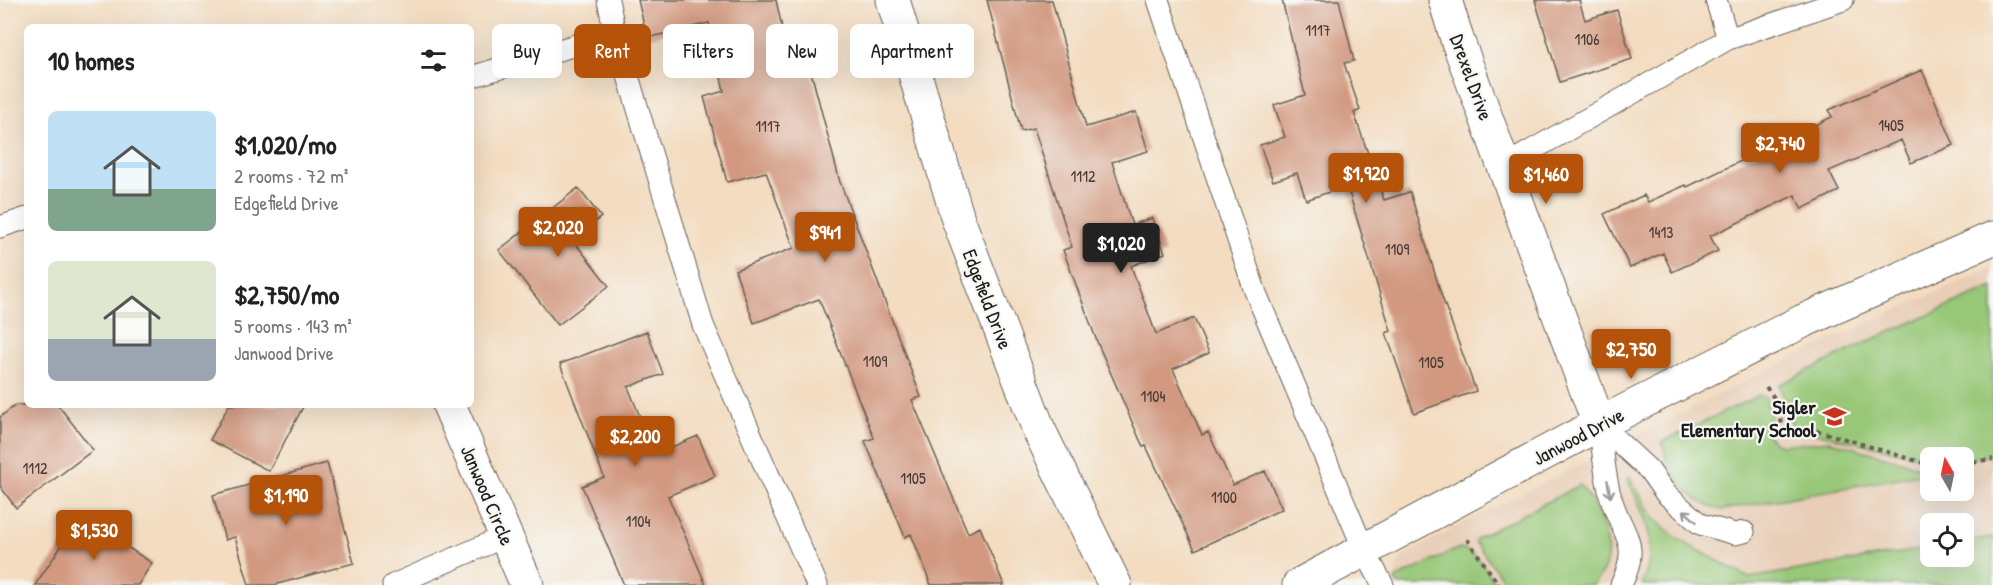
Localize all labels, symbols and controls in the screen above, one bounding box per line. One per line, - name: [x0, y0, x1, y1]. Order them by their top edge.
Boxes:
- house number: 1117: [1305, 19, 1331, 41]
- chip: Buy: [492, 24, 562, 78]
- chip: Rent: [574, 24, 651, 78]
- chip: Filters: [663, 24, 754, 78]
- chip: New: [766, 24, 838, 78]
- chip: Apartment: [850, 24, 974, 78]
- house number: 1106: [1574, 28, 1600, 50]
- street label: Drexel Drive: [1444, 30, 1500, 124]
- text: 10 homes: [48, 43, 135, 78]
- icon: filters: [417, 44, 450, 77]
- house number: 1405: [1878, 114, 1904, 136]
- house number: 1117: [755, 115, 781, 137]
- pin: $2,740: [1731, 123, 1829, 174]
- text: $1,020/mo: [234, 127, 337, 162]
- text: $2,740: [1755, 129, 1805, 156]
- icon: home: [96, 135, 168, 207]
- pin: $1,920: [1317, 153, 1415, 204]
- pin: $1,460: [1497, 154, 1595, 205]
- text: $1,920: [1342, 159, 1390, 186]
- text: $1,460: [1523, 160, 1569, 187]
- text: 2 rooms · 72 m²: [234, 162, 348, 189]
- house number: 1112: [1071, 165, 1096, 187]
- text: Edgefield Drive: [234, 189, 339, 216]
- pin: $2,020: [509, 207, 607, 258]
- pin: $941: [789, 212, 861, 263]
- text: $2,020: [533, 213, 583, 240]
- text: $941: [809, 218, 841, 245]
- house number: 1413: [1649, 221, 1673, 243]
- pin: $1,020: [1072, 223, 1170, 274]
- text: $1,020: [1097, 229, 1145, 256]
- house number: 1109: [1385, 238, 1409, 260]
- street label: Edgefield Drive: [957, 245, 1019, 353]
- text: $2,750/mo: [234, 277, 339, 312]
- icon: home: [96, 285, 168, 357]
- text: 5 rooms · 143 m²: [234, 312, 352, 339]
- pin: $2,750: [1582, 329, 1680, 380]
- text: $2,750: [1606, 335, 1656, 362]
- text: Janwood Drive: [234, 339, 334, 366]
- house number: 1109: [863, 350, 887, 372]
- house number: 1105: [1418, 351, 1444, 373]
- house number: 1104: [1141, 385, 1165, 407]
- place label: Sigler Elementary School: [1681, 393, 1817, 444]
- street label: Janwood Drive: [1528, 401, 1628, 471]
- school or university icon: Sigler Elementary School: [1821, 404, 1847, 430]
- pin: $2,200: [586, 416, 684, 467]
- text: $2,200: [610, 422, 660, 449]
- street label: Janwood Circle: [455, 441, 521, 549]
- north arrow: [1920, 447, 1974, 501]
- map controls: [1920, 447, 1974, 567]
- house number: 1112: [23, 457, 48, 479]
- house number: 1105: [900, 467, 926, 489]
- pin: $1,190: [237, 475, 335, 526]
- one-way arrow: [1604, 479, 1615, 498]
- text: $1,190: [264, 481, 309, 508]
- house number: 1100: [1211, 486, 1237, 508]
- one-way arrow: [1683, 509, 1698, 523]
- pin: $1,530: [45, 510, 143, 561]
- house number: 1104: [626, 510, 650, 532]
- button: locate: [1920, 513, 1974, 567]
- text: $1,530: [70, 516, 118, 543]

